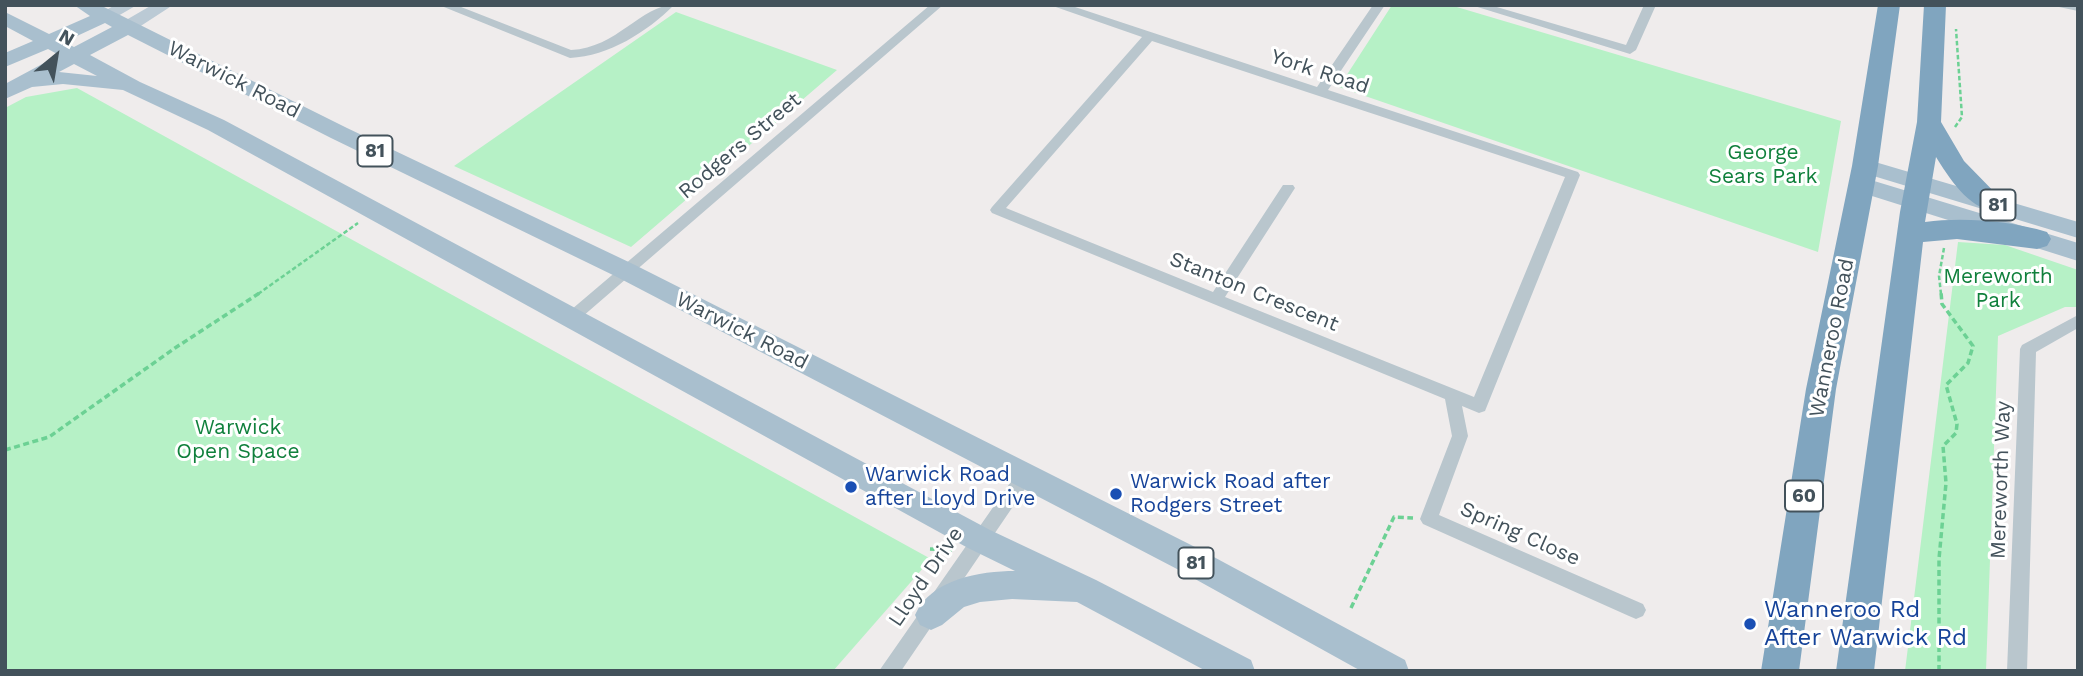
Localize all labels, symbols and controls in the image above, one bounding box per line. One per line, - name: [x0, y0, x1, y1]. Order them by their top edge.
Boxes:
- north arrow: [21, 21, 91, 91]
- text: N: [55, 24, 79, 51]
- street label: Warwick Road: [164, 36, 304, 124]
- street label: York Road: [1268, 44, 1372, 100]
- street label: Rodgers Street: [674, 87, 806, 205]
- road number: 81: [358, 136, 392, 167]
- park label: George Sears Park: [1709, 140, 1817, 190]
- road number: 81: [1980, 190, 2016, 220]
- street label: Stanton Crescent: [1166, 247, 1342, 337]
- street label: Wanneroo Road: [1804, 256, 1860, 420]
- park label: Mereworth Park: [1943, 264, 2053, 314]
- street label: Warwick Road: [672, 287, 812, 375]
- street label: Mereworth Way: [1986, 401, 2016, 559]
- park label: Warwick Open Space: [176, 415, 300, 465]
- place label: Warwick Road after Lloyd Drive: [865, 462, 1035, 512]
- place label: Warwick Road after Rodgers Street: [1130, 469, 1331, 519]
- marker: Warwick Road after Lloyd Drive: [843, 479, 859, 495]
- road number: 60: [1785, 481, 1823, 512]
- marker: Warwick Road after Rodgers Street: [1108, 486, 1124, 502]
- street label: Spring Close: [1456, 496, 1584, 572]
- street label: Lloyd Drive: [883, 522, 969, 632]
- road number: 81: [1178, 548, 1214, 578]
- place label: Wanneroo Rd After Warwick Rd: [1764, 596, 1967, 652]
- marker: Wanneroo Rd After Warwick Rd: [1742, 616, 1758, 632]

